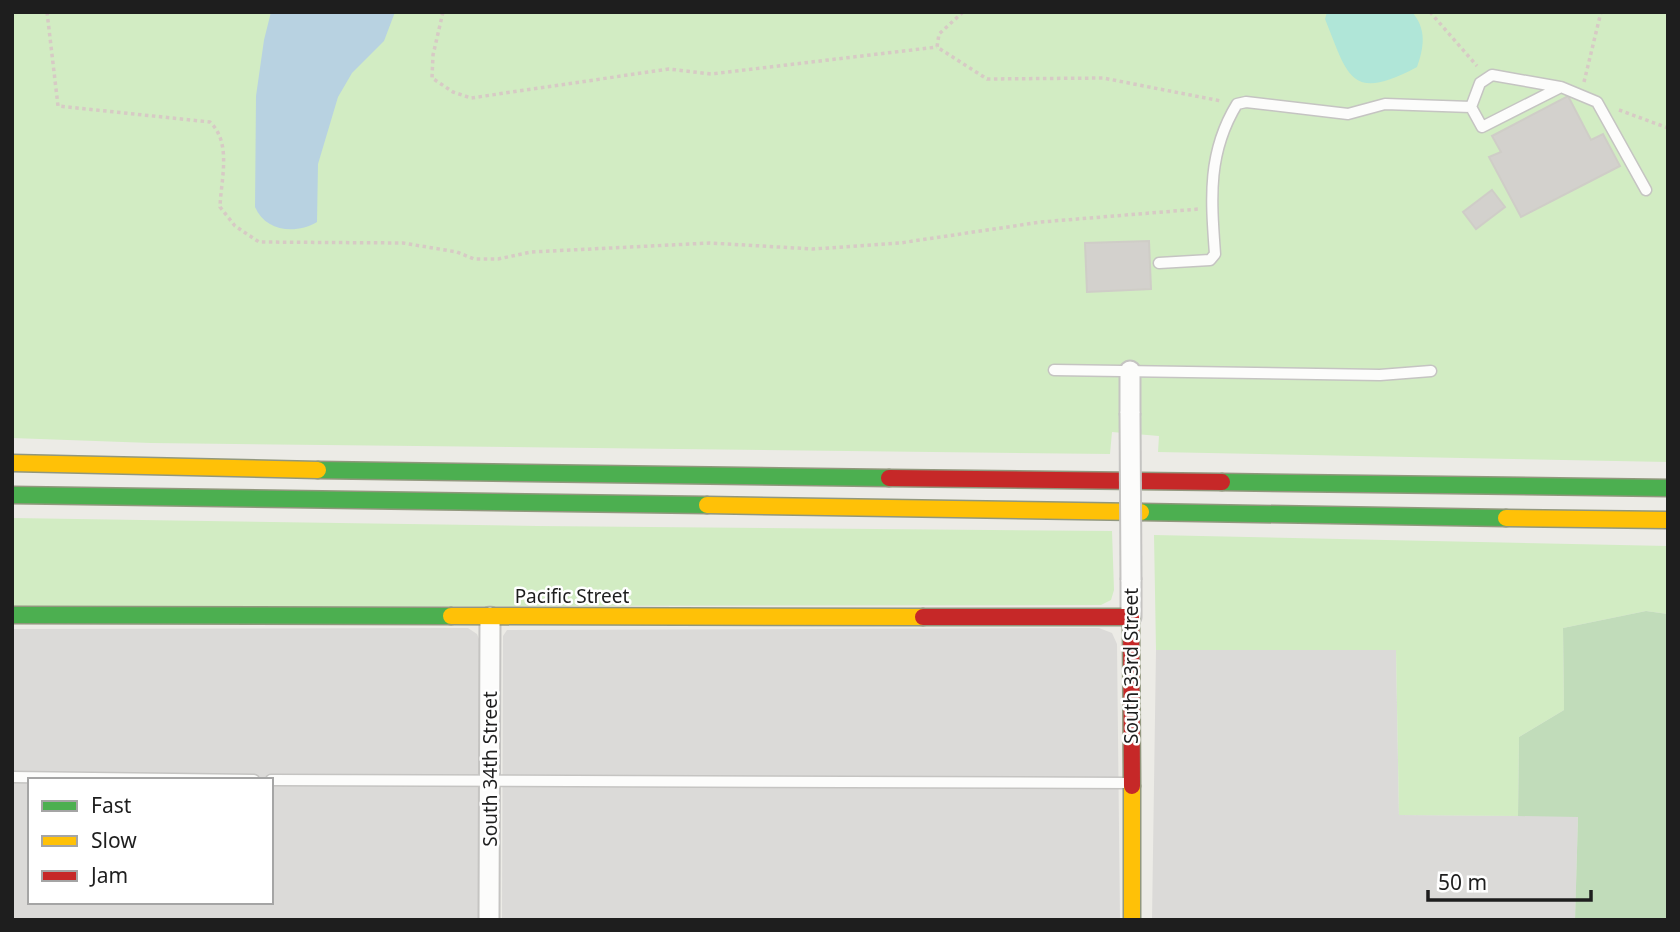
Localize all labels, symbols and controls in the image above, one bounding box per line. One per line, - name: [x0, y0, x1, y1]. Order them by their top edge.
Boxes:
- street label: Pacific Street: [515, 583, 629, 609]
- street label: South 33rd Street: [1118, 588, 1144, 744]
- street label: South 34th Street: [477, 691, 503, 847]
- legend: [28, 778, 273, 904]
- text: Fast: [91, 791, 132, 819]
- text: Slow: [91, 826, 137, 854]
- scale bar: [1428, 858, 1591, 902]
- text: Jam: [89, 861, 128, 889]
- text: 50 m: [1438, 868, 1487, 896]

